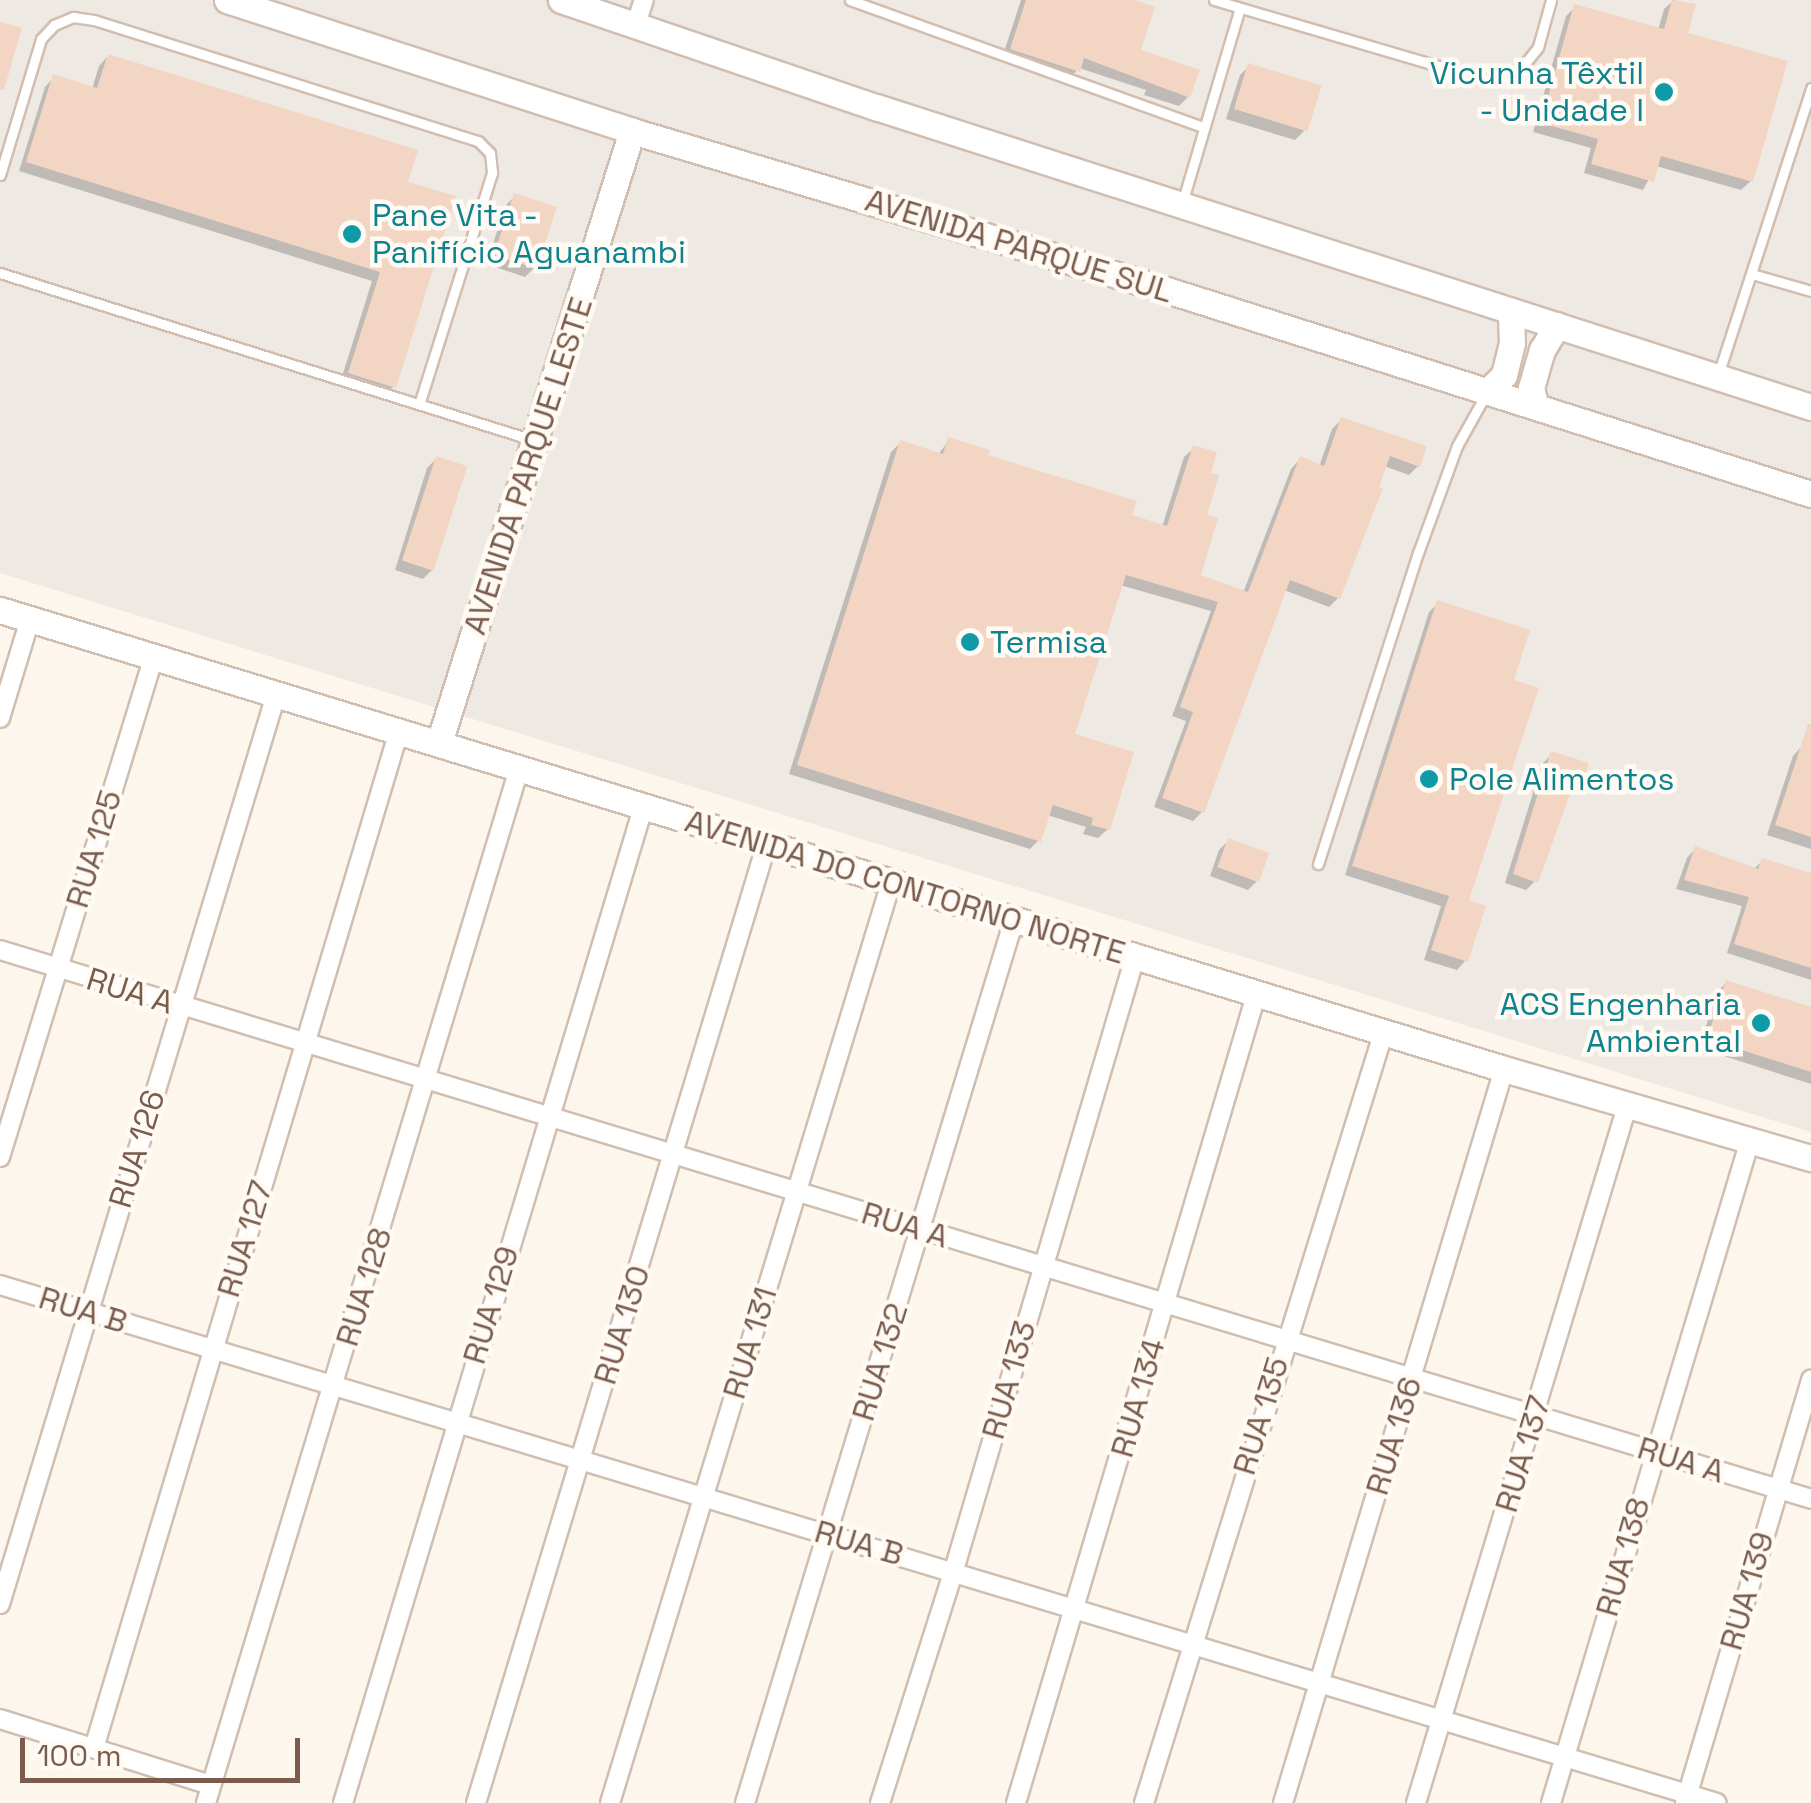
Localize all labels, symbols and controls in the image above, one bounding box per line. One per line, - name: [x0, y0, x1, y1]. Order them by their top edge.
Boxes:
- place label: Vicunha Têxtil - Unidade I: [1429, 55, 1644, 130]
- marker: Vicunha Têxtil - Unidade I: [1653, 81, 1675, 103]
- street label: AVENIDA PARQUE SUL: [860, 181, 1178, 311]
- place label: Pane Vita - Panifício Aguanambi: [372, 197, 686, 272]
- marker: Pane Vita - Panifício Aguanambi: [341, 223, 363, 245]
- street label: AVENIDA PARQUE LESTE: [455, 293, 601, 639]
- place label: Termisa: [990, 623, 1107, 661]
- marker: Termisa: [959, 631, 981, 653]
- place label: Pole Alimentos: [1449, 760, 1675, 798]
- marker: Pole Alimentos: [1418, 768, 1440, 790]
- street label: RUA 125: [58, 785, 130, 913]
- street label: AVENIDA DO CONTORNO NORTE: [680, 802, 1130, 972]
- street label: RUA A: [82, 960, 178, 1022]
- place label: ACS Engenharia Ambiental: [1500, 986, 1741, 1061]
- marker: ACS Engenharia Ambiental: [1750, 1012, 1772, 1034]
- street label: RUA 126: [101, 1085, 173, 1213]
- street label: RUA 127: [209, 1176, 281, 1302]
- street label: RUA A: [857, 1194, 953, 1256]
- street label: RUA 128: [328, 1223, 400, 1351]
- street label: RUA 129: [455, 1241, 527, 1369]
- street label: RUA 130: [586, 1261, 658, 1389]
- street label: RUA B: [34, 1278, 132, 1342]
- street label: RUA 131: [715, 1282, 785, 1404]
- street label: RUA 132: [844, 1298, 916, 1426]
- street label: RUA 133: [974, 1316, 1044, 1444]
- street label: RUA 134: [1103, 1334, 1173, 1462]
- street label: RUA 135: [1225, 1352, 1297, 1480]
- street label: RUA 136: [1358, 1372, 1430, 1500]
- street label: RUA 137: [1487, 1391, 1559, 1517]
- street label: RUA A: [1633, 1429, 1729, 1491]
- street label: RUA 138: [1588, 1493, 1658, 1621]
- street label: RUA B: [810, 1512, 908, 1574]
- street label: RUA 139: [1712, 1527, 1782, 1655]
- scale bar: [25, 1718, 305, 1780]
- text: 100 m: [37, 1736, 122, 1775]

